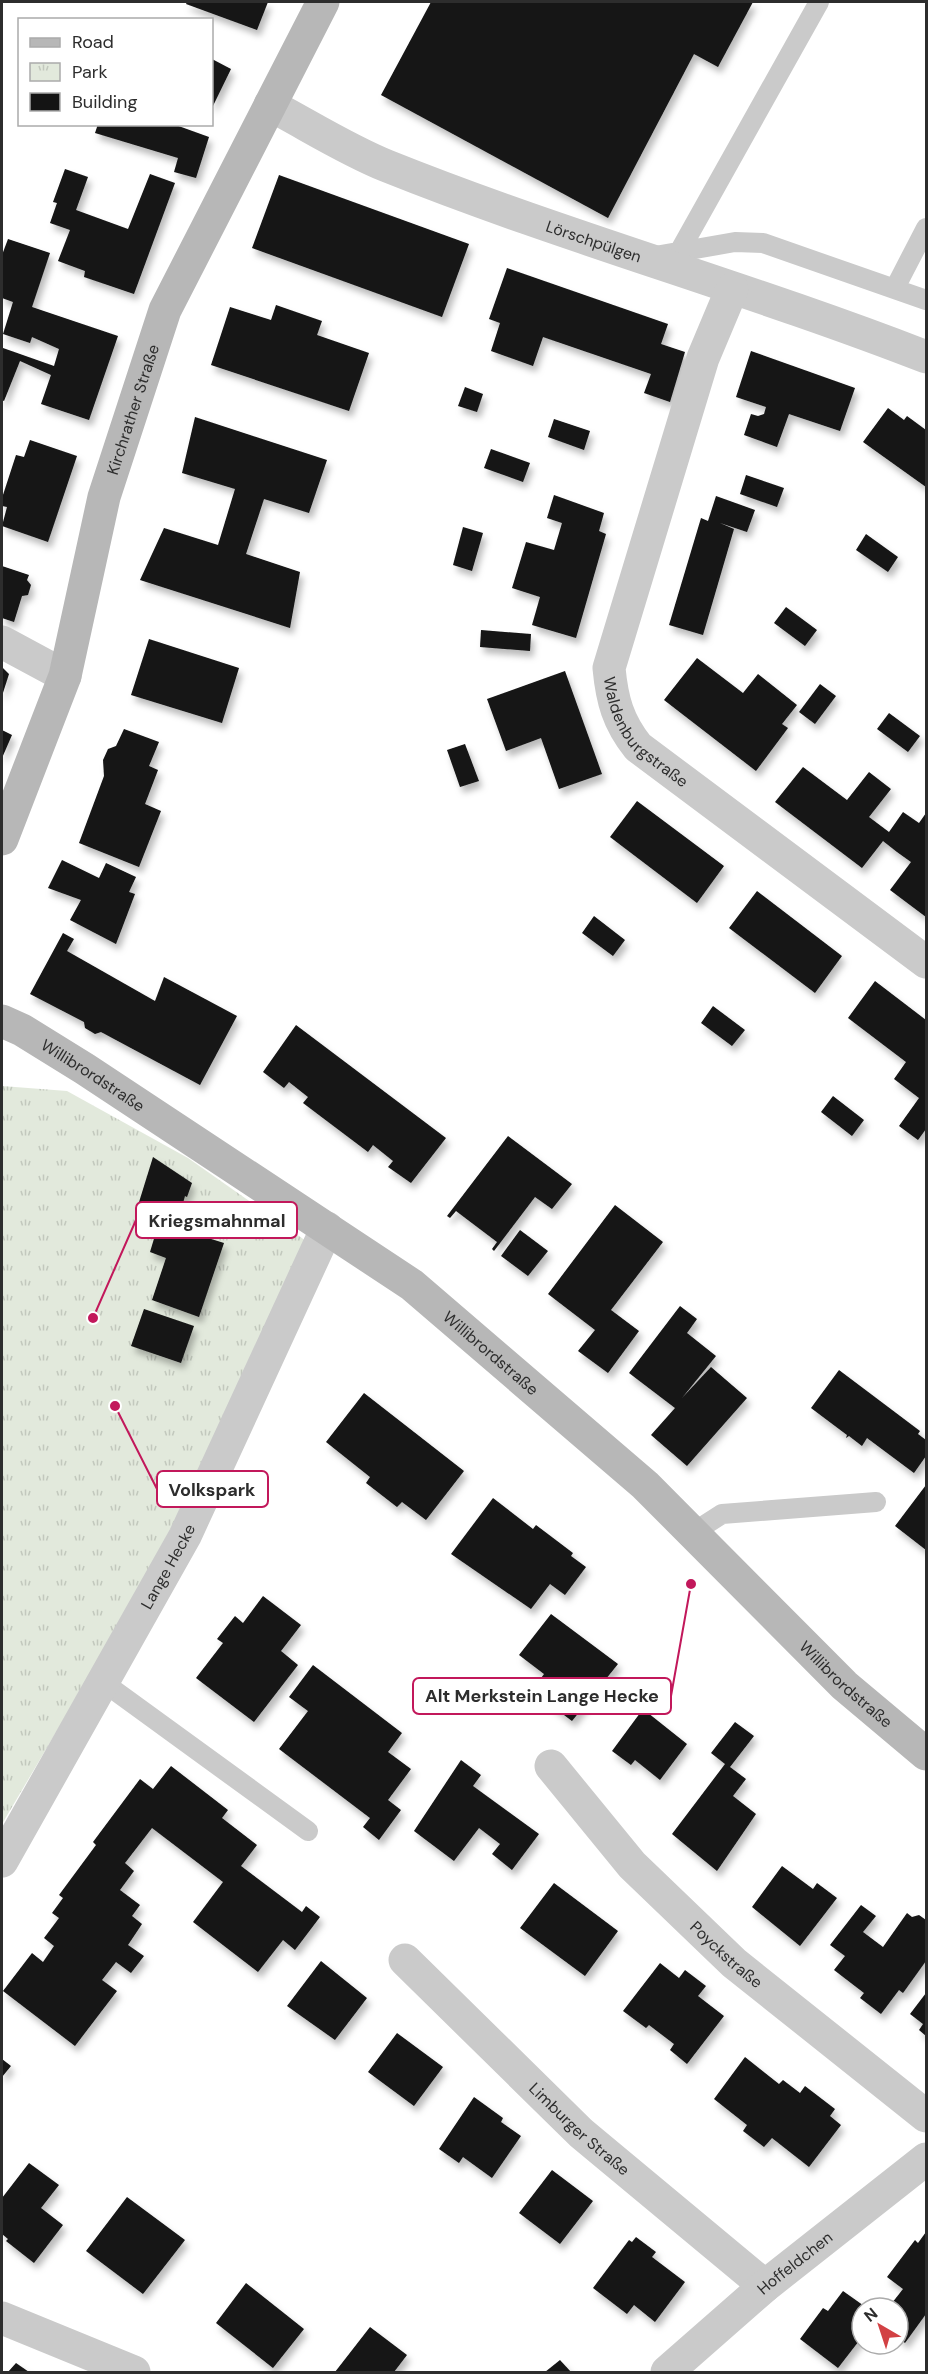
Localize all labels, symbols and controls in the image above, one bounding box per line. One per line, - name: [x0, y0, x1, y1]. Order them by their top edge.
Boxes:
- legend: [18, 18, 213, 126]
- text: Road: [72, 30, 114, 54]
- text: Park: [72, 60, 108, 84]
- text: Building: [72, 90, 137, 114]
- street label: Lörschpülgen: [543, 215, 644, 267]
- street label: Kirchrather Straße: [101, 342, 164, 477]
- street label: Waldenburgstraße: [599, 675, 693, 791]
- street label: Willibrordstraße: [37, 1034, 149, 1116]
- callout: Kriegsmahnmal: [136, 1202, 297, 1238]
- text: Kriegsmahnmal: [149, 1209, 285, 1233]
- street label: Willibrordstraße: [439, 1306, 543, 1400]
- callout: Volkspark: [157, 1471, 268, 1507]
- text: Volkspark: [168, 1478, 256, 1502]
- street label: Lange Hecke: [136, 1521, 200, 1613]
- street label: Willibrordstraße: [795, 1636, 897, 1732]
- callout: Alt Merkstein Lange Hecke: [413, 1678, 671, 1714]
- text: Alt Merkstein Lange Hecke: [425, 1684, 659, 1708]
- street label: Poyckstraße: [686, 1916, 767, 1992]
- street label: Limburger Straße: [525, 2078, 634, 2180]
- street label: Hoffeldchen: [752, 2226, 837, 2299]
- north arrow: [850, 2296, 910, 2356]
- text: N: [860, 2303, 882, 2327]

